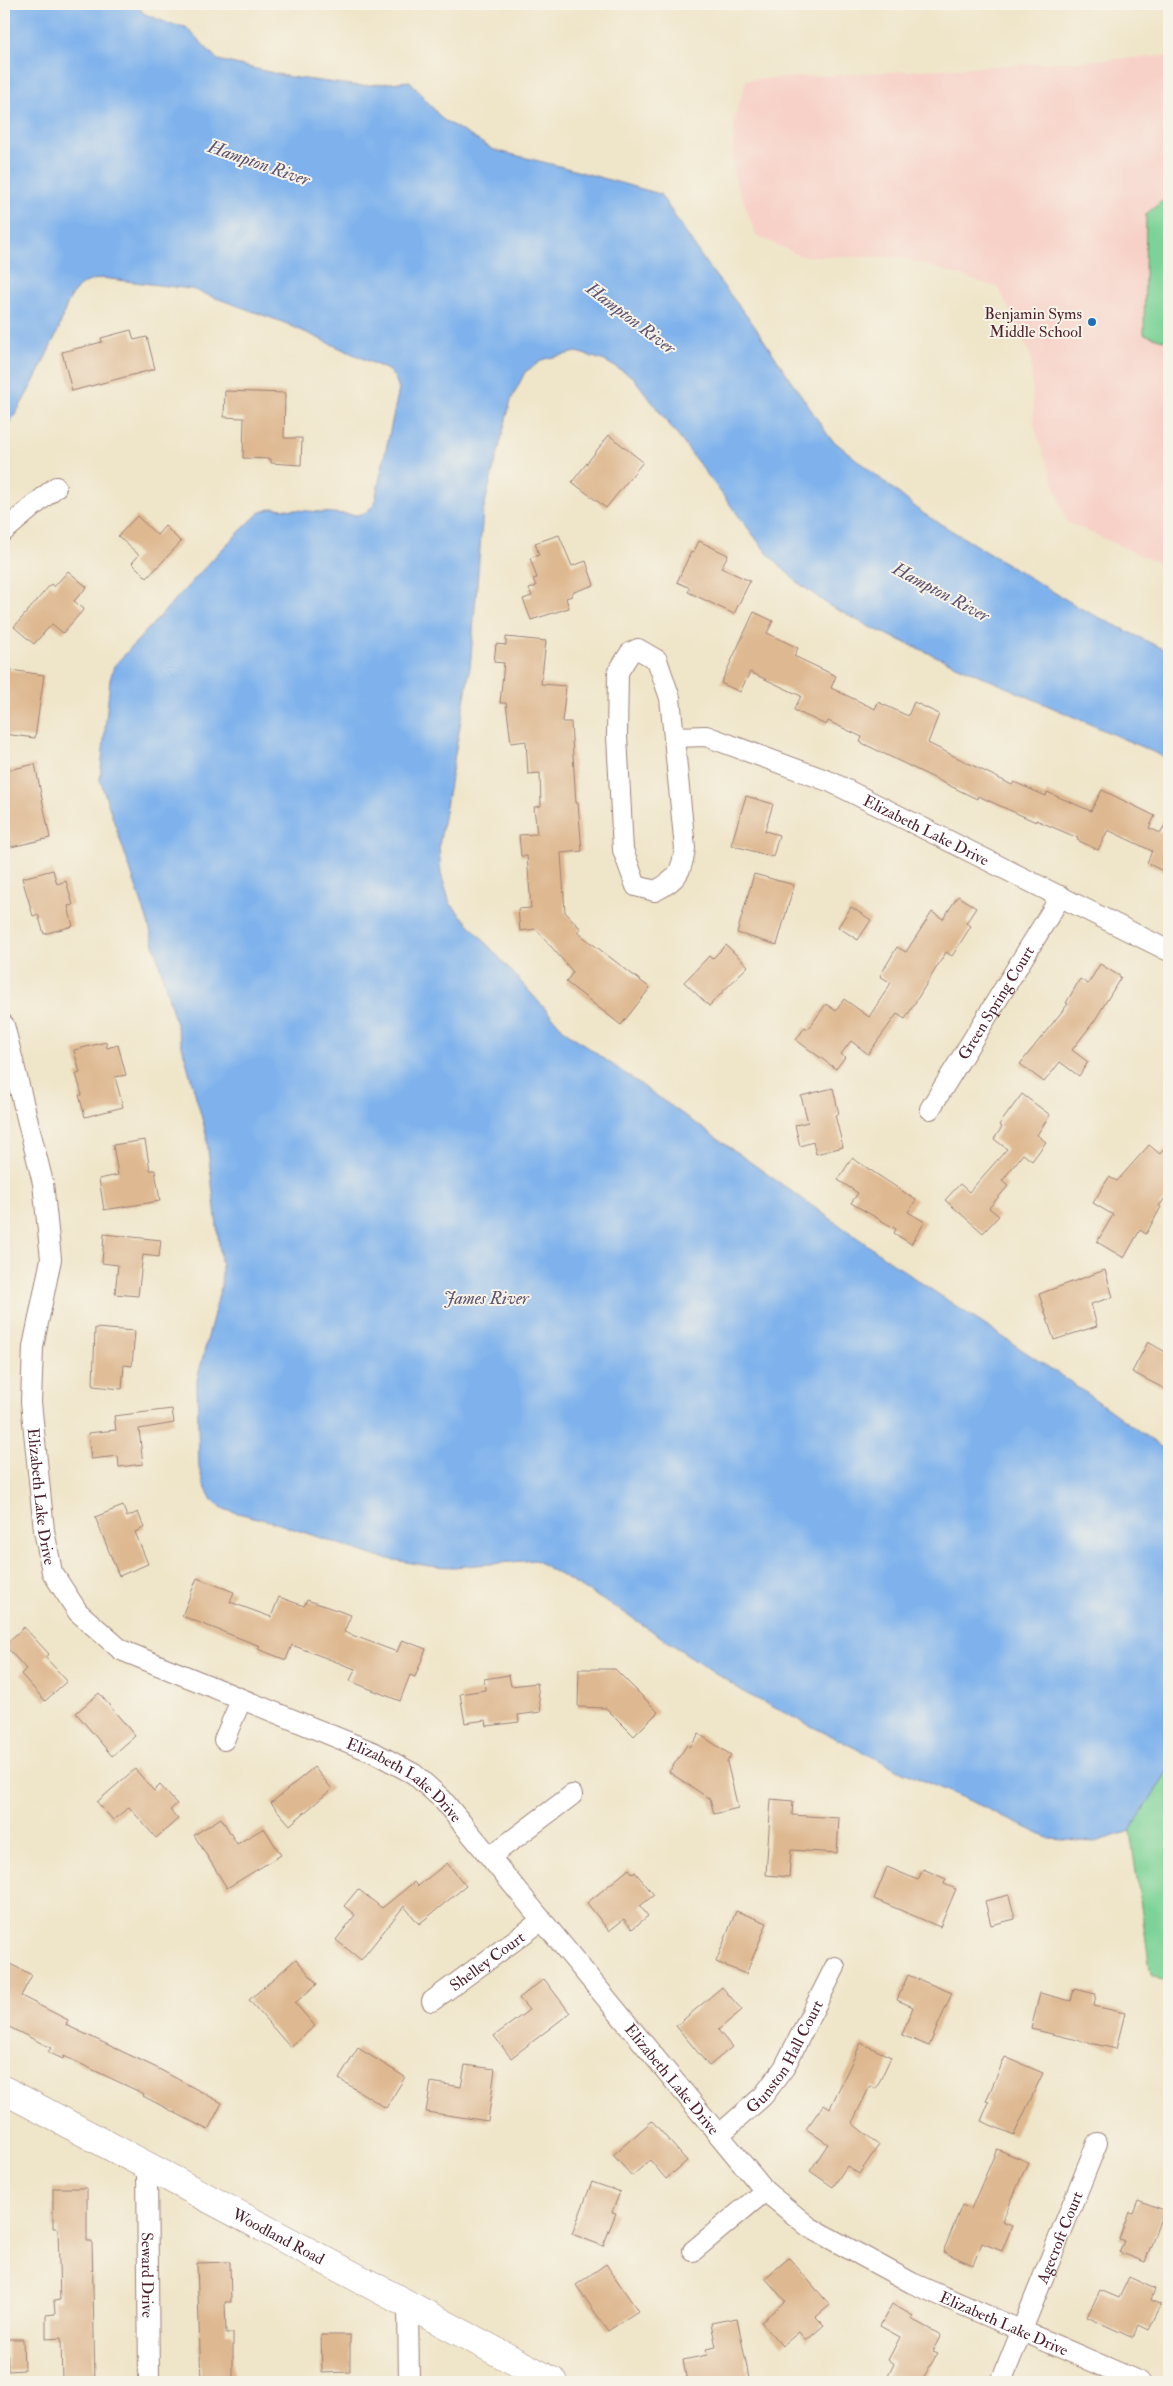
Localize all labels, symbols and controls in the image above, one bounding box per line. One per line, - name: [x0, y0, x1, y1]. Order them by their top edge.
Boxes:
- water label: Hampton River: [204, 135, 314, 192]
- water label: Hampton River: [581, 277, 681, 360]
- place label: Benjamin Syms Middle School: [984, 304, 1082, 342]
- marker: Benjamin Syms Middle School: [1086, 316, 1098, 328]
- water label: Hampton River: [888, 557, 994, 628]
- street label: Elizabeth Lake Drive: [860, 791, 993, 871]
- street label: Green Spring Court: [954, 942, 1039, 1064]
- water label: James River: [443, 1287, 530, 1310]
- street label: Elizabeth Lake Drive: [23, 1427, 60, 1567]
- street label: Elizabeth Lake Drive: [343, 1734, 466, 1827]
- street label: Shelley Court: [446, 1927, 529, 1996]
- street label: Gunston Hall Court: [742, 1997, 828, 2117]
- street label: Elizabeth Lake Drive: [620, 2020, 724, 2139]
- street label: Agecroft Court: [1032, 2189, 1088, 2287]
- street label: Woodland Road: [228, 2204, 328, 2269]
- street label: Seward Drive: [137, 2232, 157, 2318]
- street label: Elizabeth Lake Drive: [937, 2287, 1071, 2361]

